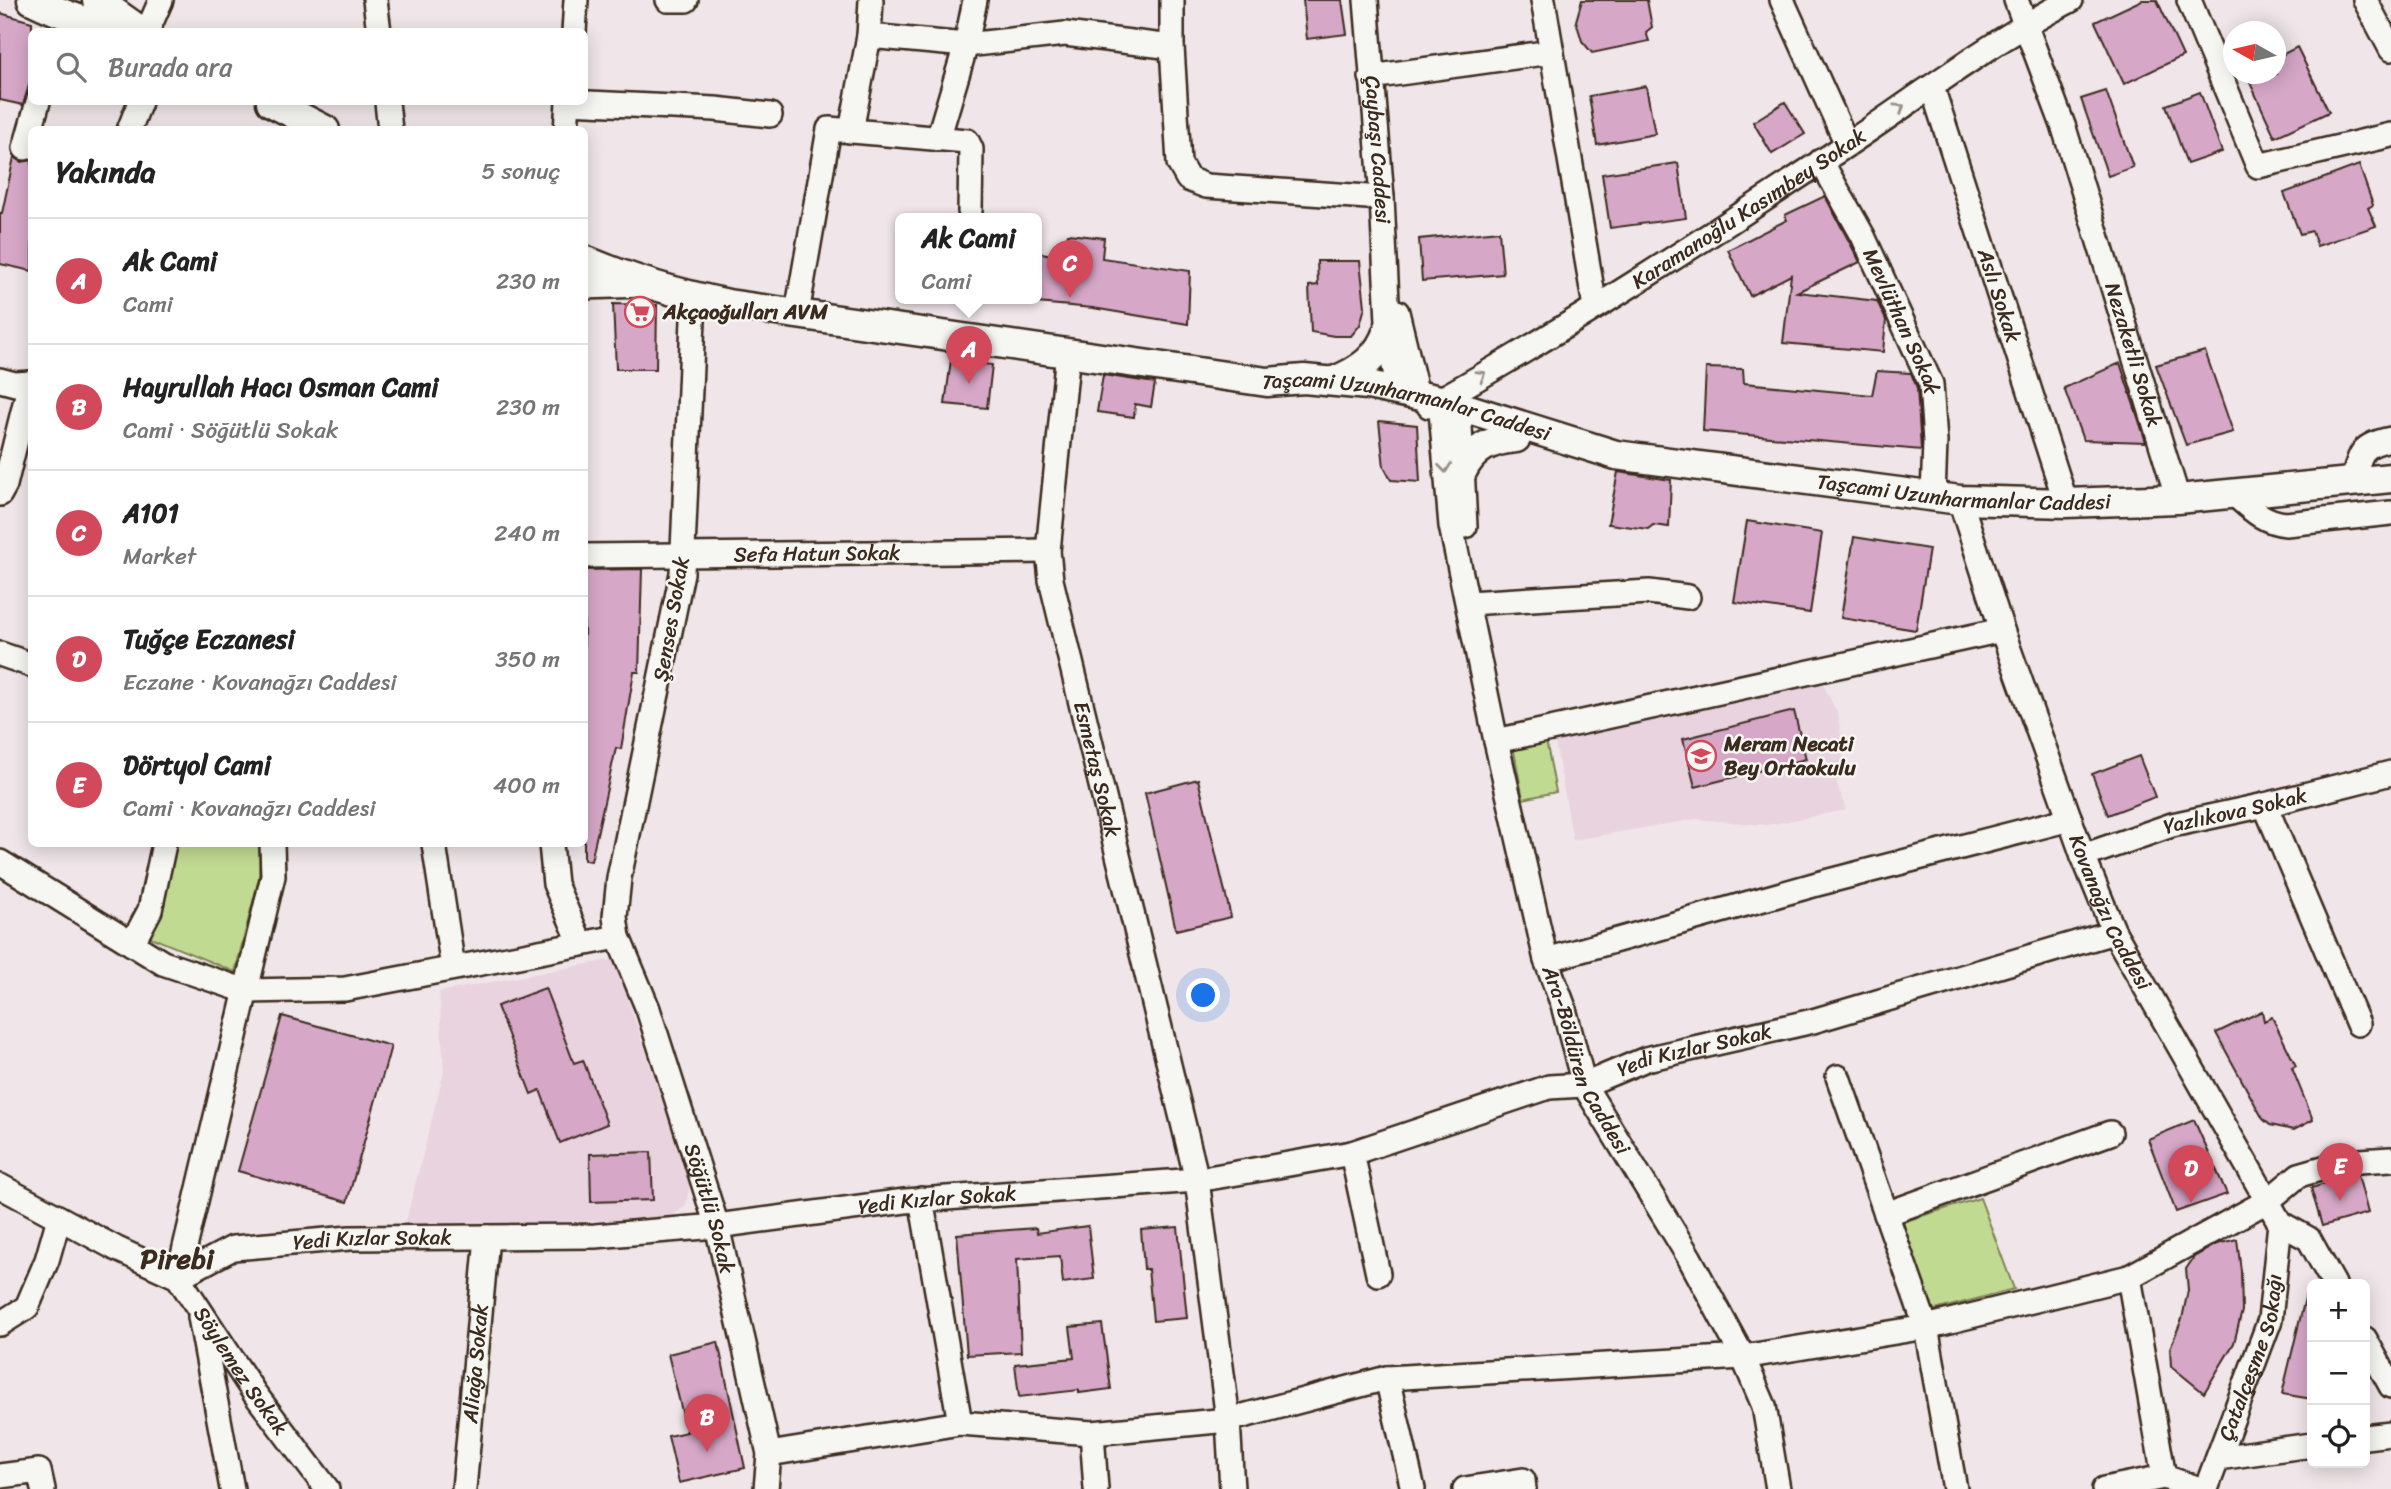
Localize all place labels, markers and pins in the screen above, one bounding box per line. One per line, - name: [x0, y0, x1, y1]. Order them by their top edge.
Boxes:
- pin: C: [1047, 240, 1093, 298]
- place label: Akçaoğulları AVM: [662, 293, 829, 331]
- supermarket icon: Akçaoğulları AVM: [623, 295, 657, 329]
- pin: A: [946, 326, 992, 384]
- place label: Meram Necati Bey Ortaokulu: [1723, 725, 1856, 787]
- school or university icon: Meram Necati Bey Ortaokulu: [1684, 739, 1718, 773]
- pin: E: [2317, 1143, 2363, 1201]
- pin: D: [2168, 1145, 2214, 1203]
- pin: B: [684, 1394, 730, 1452]

